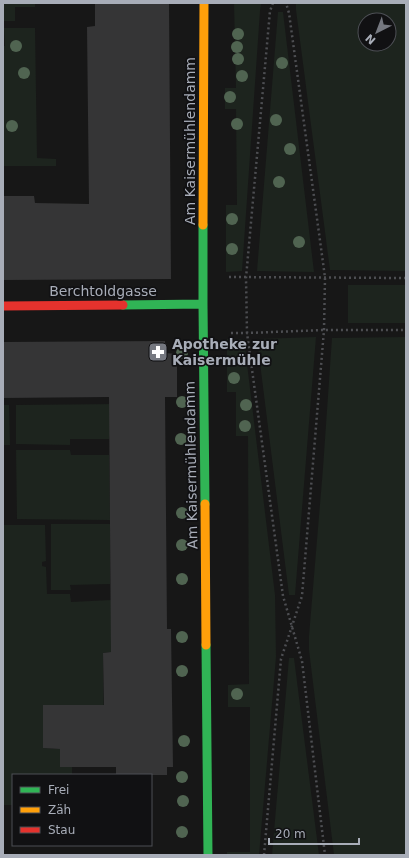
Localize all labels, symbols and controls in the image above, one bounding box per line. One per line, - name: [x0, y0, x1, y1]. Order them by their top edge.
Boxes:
- north arrow: [357, 12, 397, 52]
- text: N: [363, 31, 378, 47]
- street label: Am Kaisermühlendamm: [182, 57, 198, 225]
- street label: Berchtoldgasse: [49, 283, 157, 299]
- place label: Apotheke zur Kaisermühle: [172, 336, 277, 368]
- pharmacy icon: Apotheke zur Kaisermühle: [147, 341, 169, 363]
- street label: Am Kaisermühlendamm: [182, 381, 200, 549]
- legend: [12, 774, 152, 846]
- text: Frei: [48, 783, 69, 797]
- text: Zäh: [48, 803, 71, 817]
- scale bar: [269, 820, 359, 846]
- text: Stau: [48, 823, 75, 837]
- text: 20 m: [275, 827, 306, 841]

